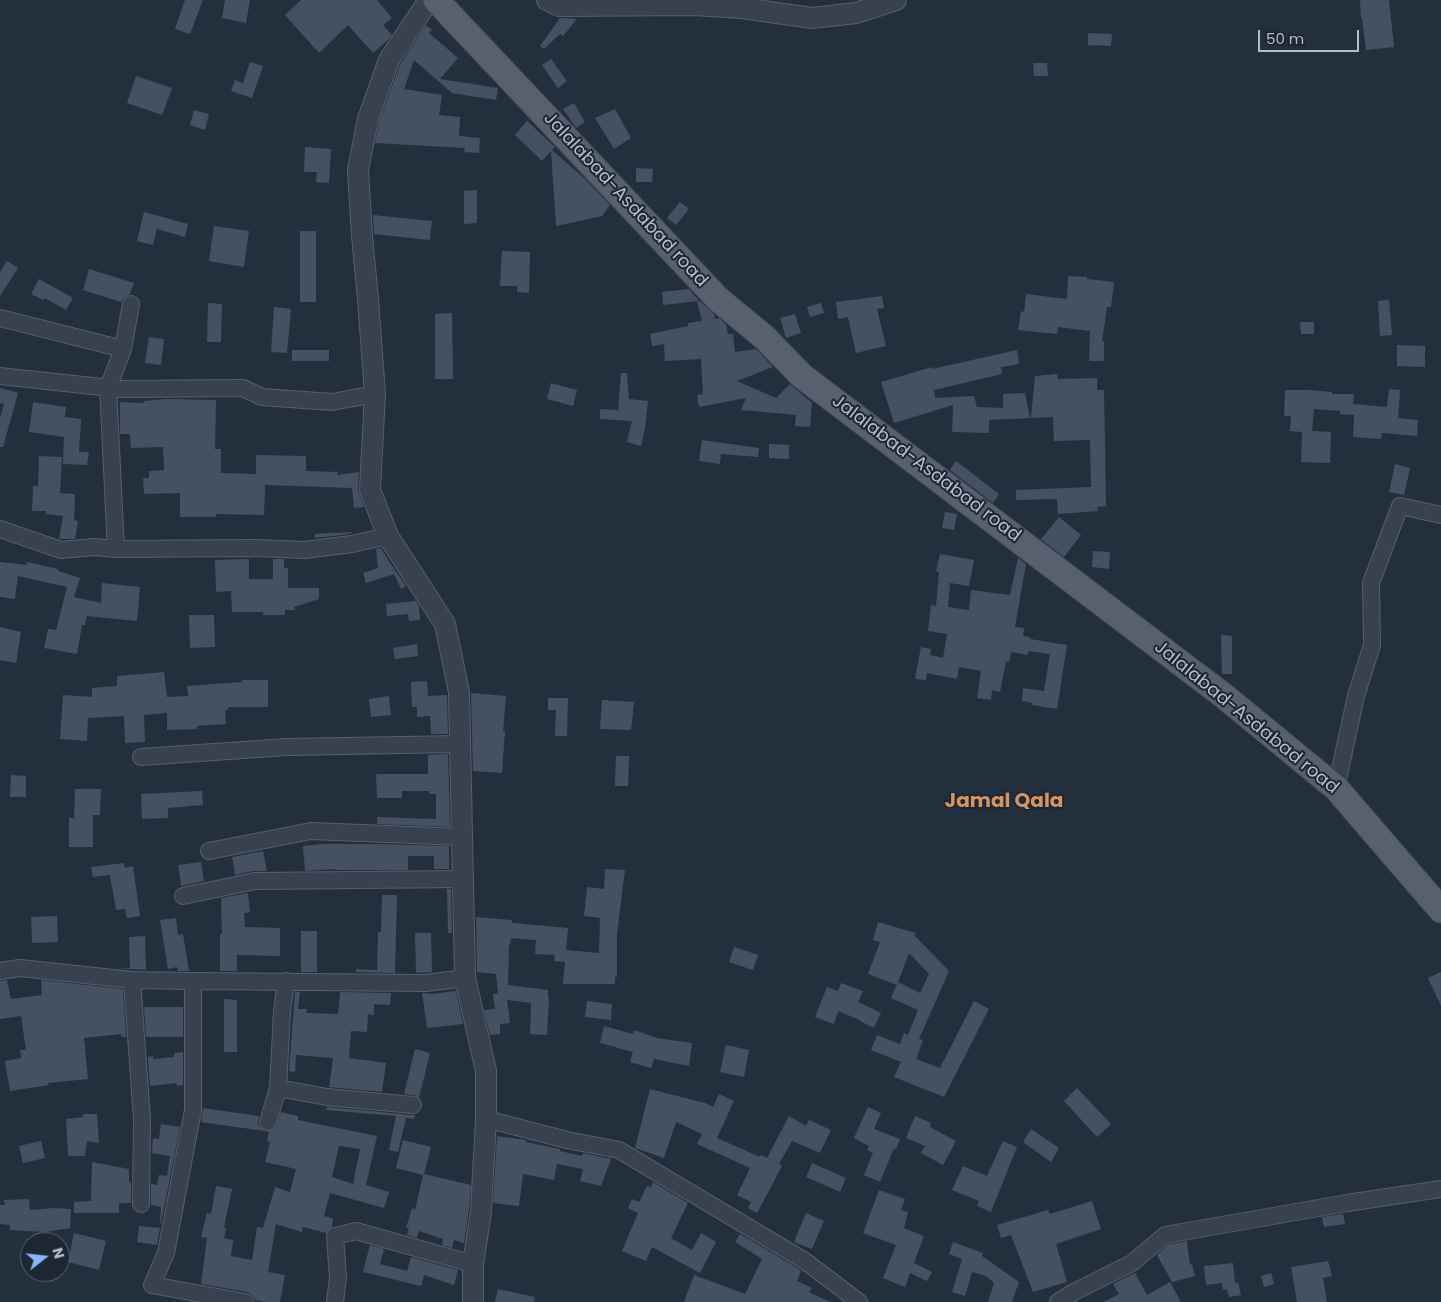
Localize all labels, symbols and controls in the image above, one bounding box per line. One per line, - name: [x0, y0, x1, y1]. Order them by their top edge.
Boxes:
- scale bar: [1261, 20, 1362, 52]
- text: 50 m: [1266, 28, 1304, 49]
- street label: Jalalabad-Asdabad road: [538, 108, 712, 292]
- street label: Jalalabad-Asdabad road: [827, 391, 1025, 547]
- street label: Jalalabad-Asdabad road: [1149, 637, 1343, 799]
- district label: Jamal Qala: [945, 790, 1063, 814]
- north arrow: [20, 1232, 70, 1282]
- text: N: [47, 1245, 70, 1261]

